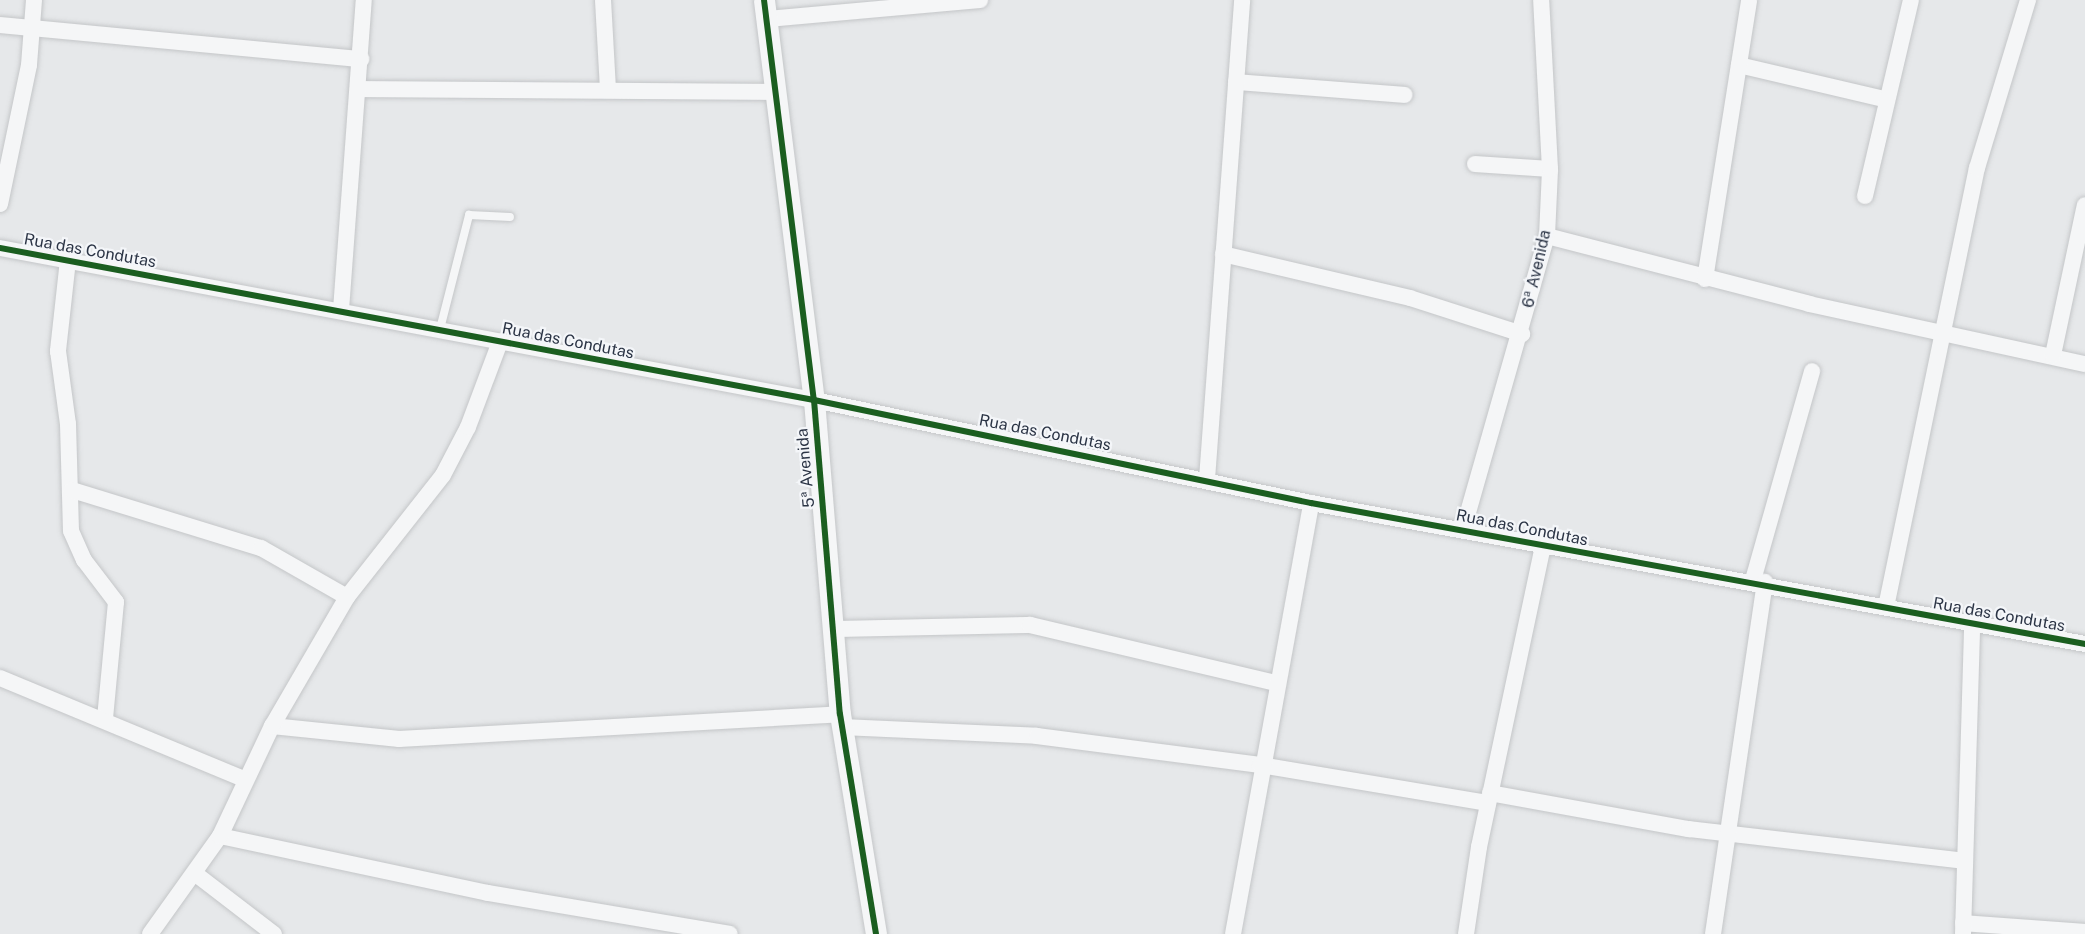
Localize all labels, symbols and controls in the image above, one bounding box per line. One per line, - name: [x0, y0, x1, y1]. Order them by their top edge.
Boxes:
- street label: 6ª Avenida: [1519, 228, 1555, 310]
- street label: Rua das Condutas: [22, 230, 158, 272]
- street label: Rua das Condutas: [500, 319, 636, 363]
- street label: Rua das Condutas: [977, 411, 1113, 455]
- street label: 5ª Avenida: [793, 427, 819, 509]
- street label: Rua das Condutas: [1454, 506, 1590, 550]
- street label: Rua das Condutas: [1931, 594, 2067, 636]

